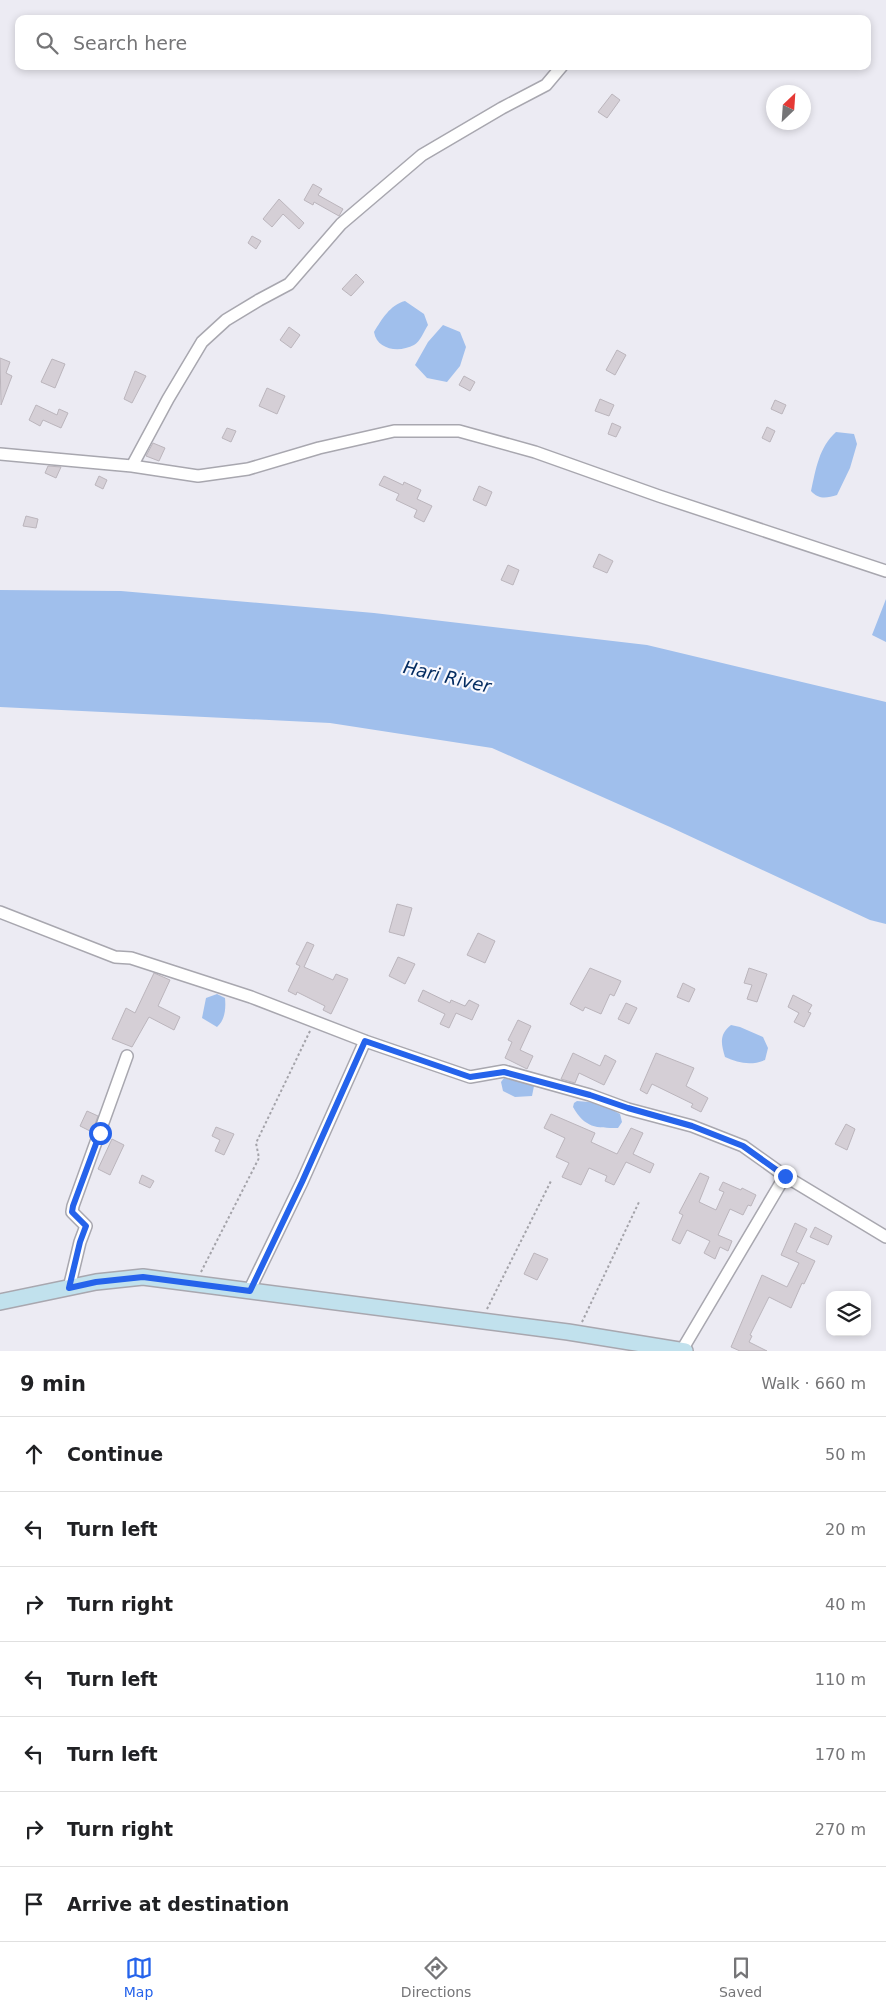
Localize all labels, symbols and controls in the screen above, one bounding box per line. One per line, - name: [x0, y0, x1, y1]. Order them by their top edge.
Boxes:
- search box: [15, 15, 871, 70]
- icon: search: [33, 29, 61, 57]
- text: Search here: [73, 32, 187, 54]
- north arrow: [766, 85, 811, 130]
- water label: Hari River: [401, 656, 495, 697]
- route start: [89, 1122, 112, 1145]
- route end: [774, 1165, 797, 1188]
- map controls: [826, 1291, 871, 1336]
- button: layers: [826, 1291, 871, 1336]
- text: 9 min: [20, 1372, 86, 1396]
- text: Walk · 660 m: [761, 1374, 866, 1393]
- icon: ahead: [20, 1440, 48, 1468]
- text: Continue: [67, 1443, 163, 1465]
- text: 50 m: [825, 1445, 866, 1464]
- icon: left: [20, 1515, 48, 1543]
- text: Turn left: [67, 1518, 158, 1540]
- text: 20 m: [825, 1520, 866, 1539]
- icon: right: [20, 1590, 48, 1618]
- text: Turn right: [67, 1593, 173, 1615]
- text: 40 m: [825, 1595, 866, 1614]
- icon: left: [20, 1665, 48, 1693]
- text: Turn left: [67, 1668, 158, 1690]
- text: 110 m: [815, 1670, 866, 1689]
- icon: left: [20, 1740, 48, 1768]
- text: Turn left: [67, 1743, 158, 1765]
- text: 170 m: [815, 1745, 866, 1764]
- icon: right: [20, 1815, 48, 1843]
- text: Turn right: [67, 1818, 173, 1840]
- text: 270 m: [815, 1820, 866, 1839]
- icon: arrive: [20, 1890, 48, 1918]
- text: Arrive at destination: [67, 1893, 289, 1915]
- tab: Map: [124, 1954, 153, 2000]
- tab: Directions: [401, 1954, 471, 2000]
- tab: Saved: [719, 1954, 762, 2000]

